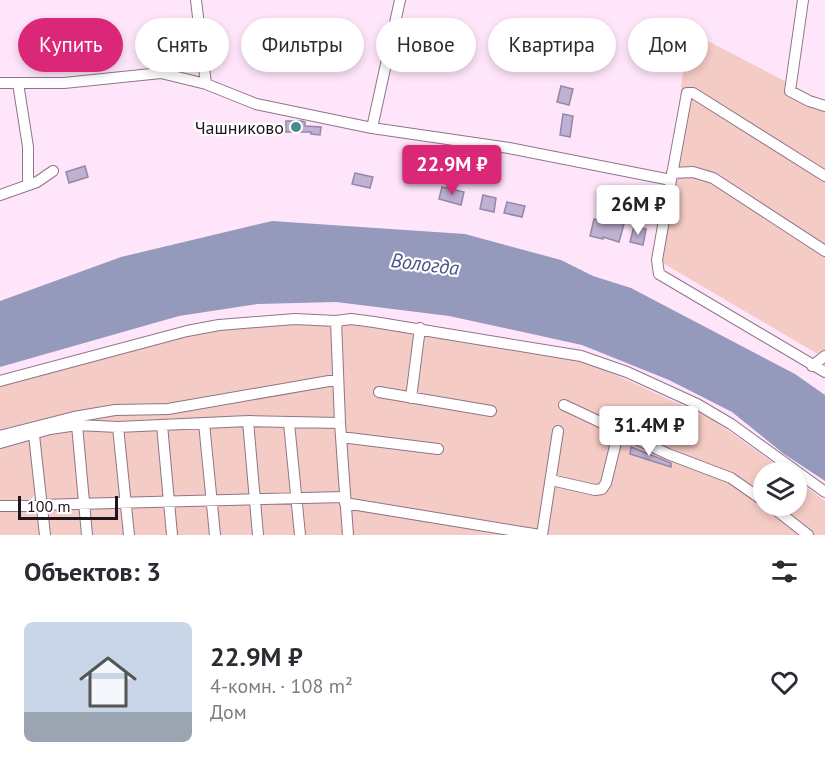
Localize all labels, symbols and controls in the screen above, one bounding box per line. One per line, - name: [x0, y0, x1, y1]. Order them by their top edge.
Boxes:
- chip: Купить: [18, 18, 123, 72]
- chip: Снять: [135, 18, 229, 72]
- chip: Фильтры: [241, 18, 364, 72]
- chip: Новое: [376, 18, 476, 72]
- chip: Квартира: [488, 18, 616, 72]
- chip: Дом: [628, 18, 708, 72]
- place label: Чашниково: [195, 116, 284, 139]
- marker: Чашниково: [289, 120, 303, 134]
- pin: 22.9M ₽: [397, 145, 507, 196]
- text: 22.9M ₽: [416, 151, 488, 177]
- pin: 26M ₽: [596, 185, 680, 236]
- text: 26M ₽: [610, 191, 666, 217]
- water label: Вологда: [389, 247, 461, 281]
- pin: 31.4M ₽: [594, 406, 704, 457]
- text: 31.4M ₽: [613, 412, 685, 438]
- map controls: [753, 462, 807, 516]
- button: layers: [753, 462, 807, 516]
- scale bar: [18, 493, 118, 520]
- text: 100 m: [27, 496, 70, 516]
- text: Объектов: 3: [24, 555, 161, 588]
- icon: filters: [768, 555, 801, 588]
- text: 22.9M ₽: [210, 640, 303, 673]
- icon: home: [72, 646, 144, 718]
- icon: heart: [768, 666, 801, 699]
- text: 4-комн. · 108 m²: [210, 673, 353, 699]
- text: Дом: [210, 699, 247, 725]

